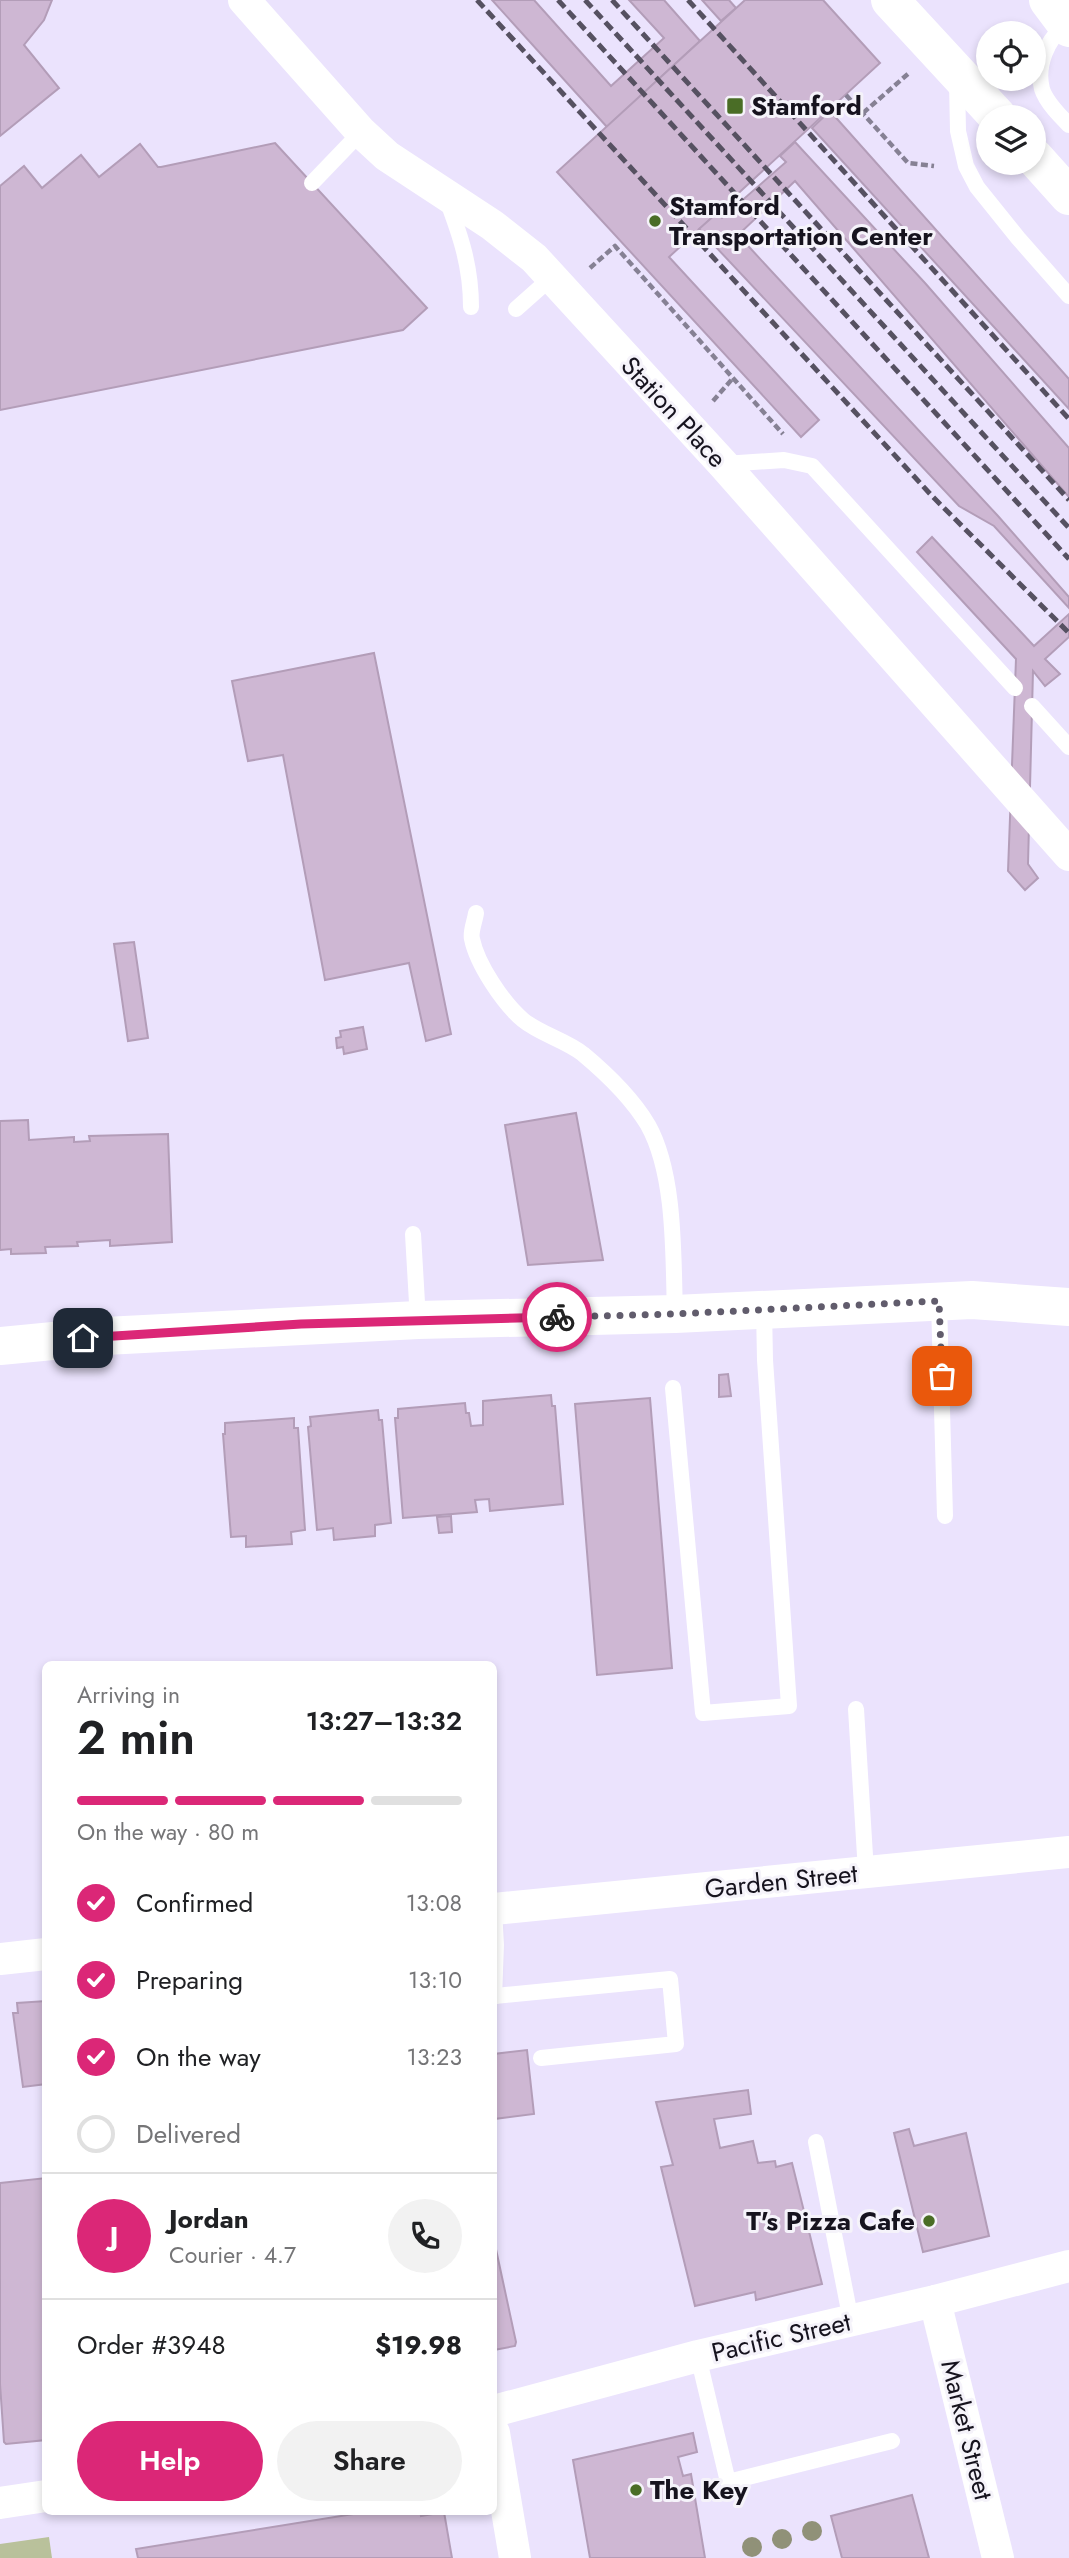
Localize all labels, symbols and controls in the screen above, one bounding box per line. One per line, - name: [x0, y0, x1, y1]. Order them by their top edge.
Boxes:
- map controls: [976, 21, 1046, 175]
- button: locate: [976, 21, 1046, 91]
- place label: Stamford: [751, 87, 862, 125]
- marker: Stamford: [725, 96, 745, 116]
- button: layers: [976, 105, 1046, 175]
- place label: Stamford Transportation Center: [669, 187, 933, 255]
- marker: Stamford Transportation Center: [647, 213, 663, 229]
- street label: Station Place: [612, 348, 736, 476]
- courier: [522, 1282, 592, 1352]
- icon: bike: [538, 1298, 576, 1336]
- pin: [53, 1308, 113, 1368]
- icon: home: [64, 1319, 102, 1357]
- pin: [912, 1346, 972, 1406]
- icon: bag: [923, 1357, 961, 1395]
- text: Arriving in: [77, 1678, 180, 1712]
- text: 13:27–13:32: [306, 1702, 462, 1740]
- text: 2 min: [77, 1705, 195, 1771]
- text: On the way · 80 m: [77, 1815, 259, 1849]
- street label: Garden Street: [703, 1854, 860, 1908]
- icon: check: [77, 1884, 115, 1922]
- text: Confirmed: [136, 1884, 253, 1922]
- text: 13:08: [406, 1886, 462, 1920]
- icon: check: [77, 1961, 115, 1999]
- text: Preparing: [136, 1961, 243, 1999]
- text: 13:10: [408, 1963, 462, 1997]
- icon: check: [77, 2038, 115, 2076]
- text: On the way: [136, 2038, 261, 2076]
- text: 13:23: [407, 2040, 462, 2074]
- text: Delivered: [136, 2115, 241, 2153]
- button: phone: [388, 2199, 462, 2273]
- text: Jordan: [169, 2200, 249, 2238]
- place label: T's Pizza Cafe: [746, 2202, 915, 2240]
- marker: T's Pizza Cafe: [921, 2213, 937, 2229]
- text: J: [110, 2217, 118, 2255]
- text: Courier · 4.7: [169, 2238, 296, 2272]
- street label: Pacific Street: [708, 2302, 855, 2371]
- text: Order #3948: [77, 2326, 226, 2364]
- text: $19.98: [375, 2326, 462, 2364]
- street label: Market Street: [931, 2356, 1003, 2505]
- button: Help: [77, 2421, 263, 2501]
- button: Share: [277, 2421, 462, 2501]
- place label: The Key: [650, 2471, 748, 2509]
- marker: The Key: [628, 2482, 644, 2498]

